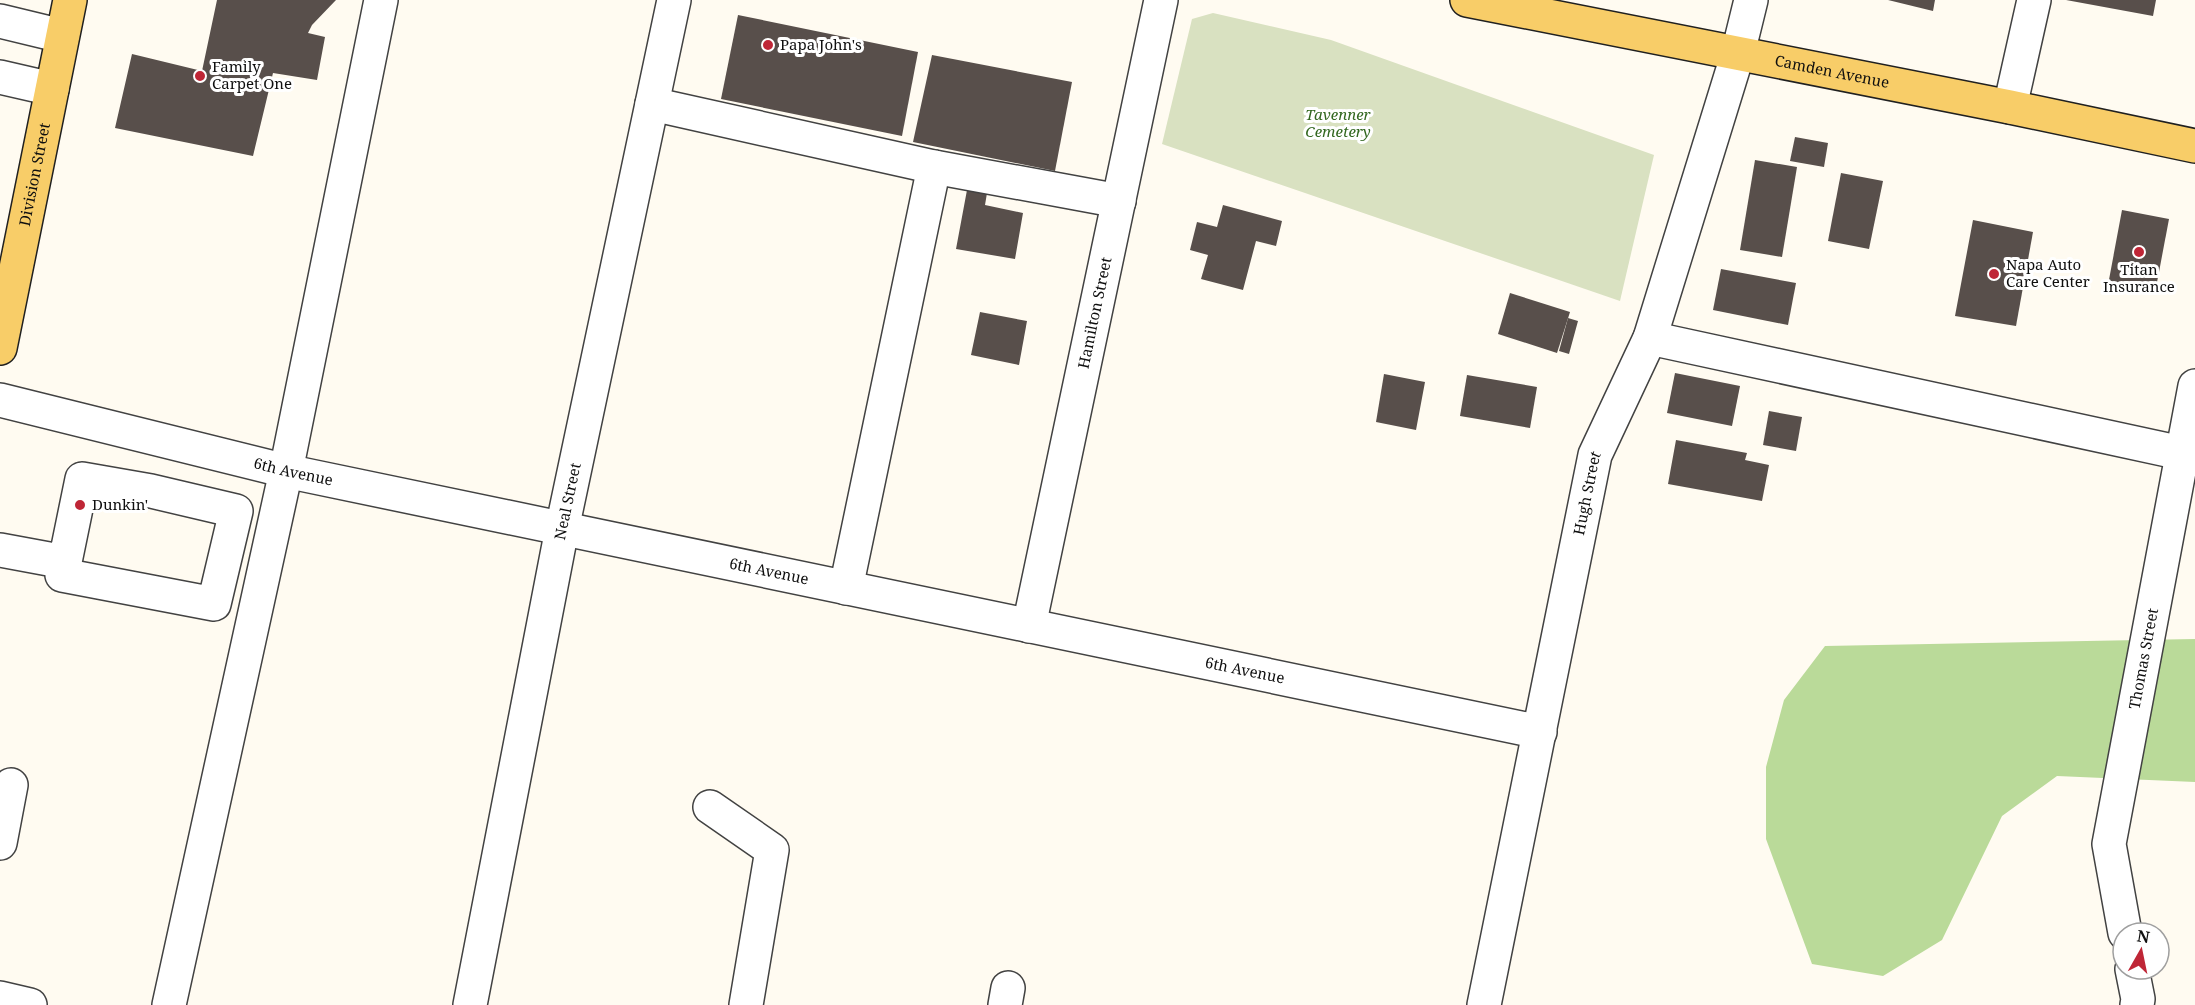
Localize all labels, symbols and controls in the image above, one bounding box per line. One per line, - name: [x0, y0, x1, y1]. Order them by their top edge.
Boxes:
- place label: Papa John's: [780, 34, 862, 54]
- marker: Papa John's: [761, 38, 775, 52]
- street label: Camden Avenue: [1773, 50, 1891, 92]
- place label: Family Carpet One: [212, 56, 292, 93]
- marker: Family Carpet One: [193, 69, 207, 83]
- park label: Tavenner Cemetery: [1305, 104, 1372, 141]
- street label: Division Street: [14, 121, 54, 228]
- marker: Titan Insurance: [2132, 245, 2146, 259]
- place label: Napa Auto Care Center: [2006, 254, 2090, 291]
- street label: Hamilton Street: [1073, 255, 1116, 370]
- place label: Titan Insurance: [2103, 259, 2175, 296]
- marker: Napa Auto Care Center: [1987, 267, 2001, 281]
- street label: Hugh Street: [1568, 447, 1605, 537]
- street label: 6th Avenue: [252, 452, 335, 490]
- street label: Neal Street: [549, 461, 585, 542]
- place label: Dunkin': [92, 494, 148, 514]
- marker: Dunkin': [73, 498, 87, 512]
- street label: 6th Avenue: [728, 553, 811, 589]
- street label: Thomas Street: [2124, 606, 2162, 711]
- street label: 6th Avenue: [1203, 652, 1287, 688]
- north arrow: [2111, 921, 2171, 981]
- text: N: [2135, 924, 2152, 948]

